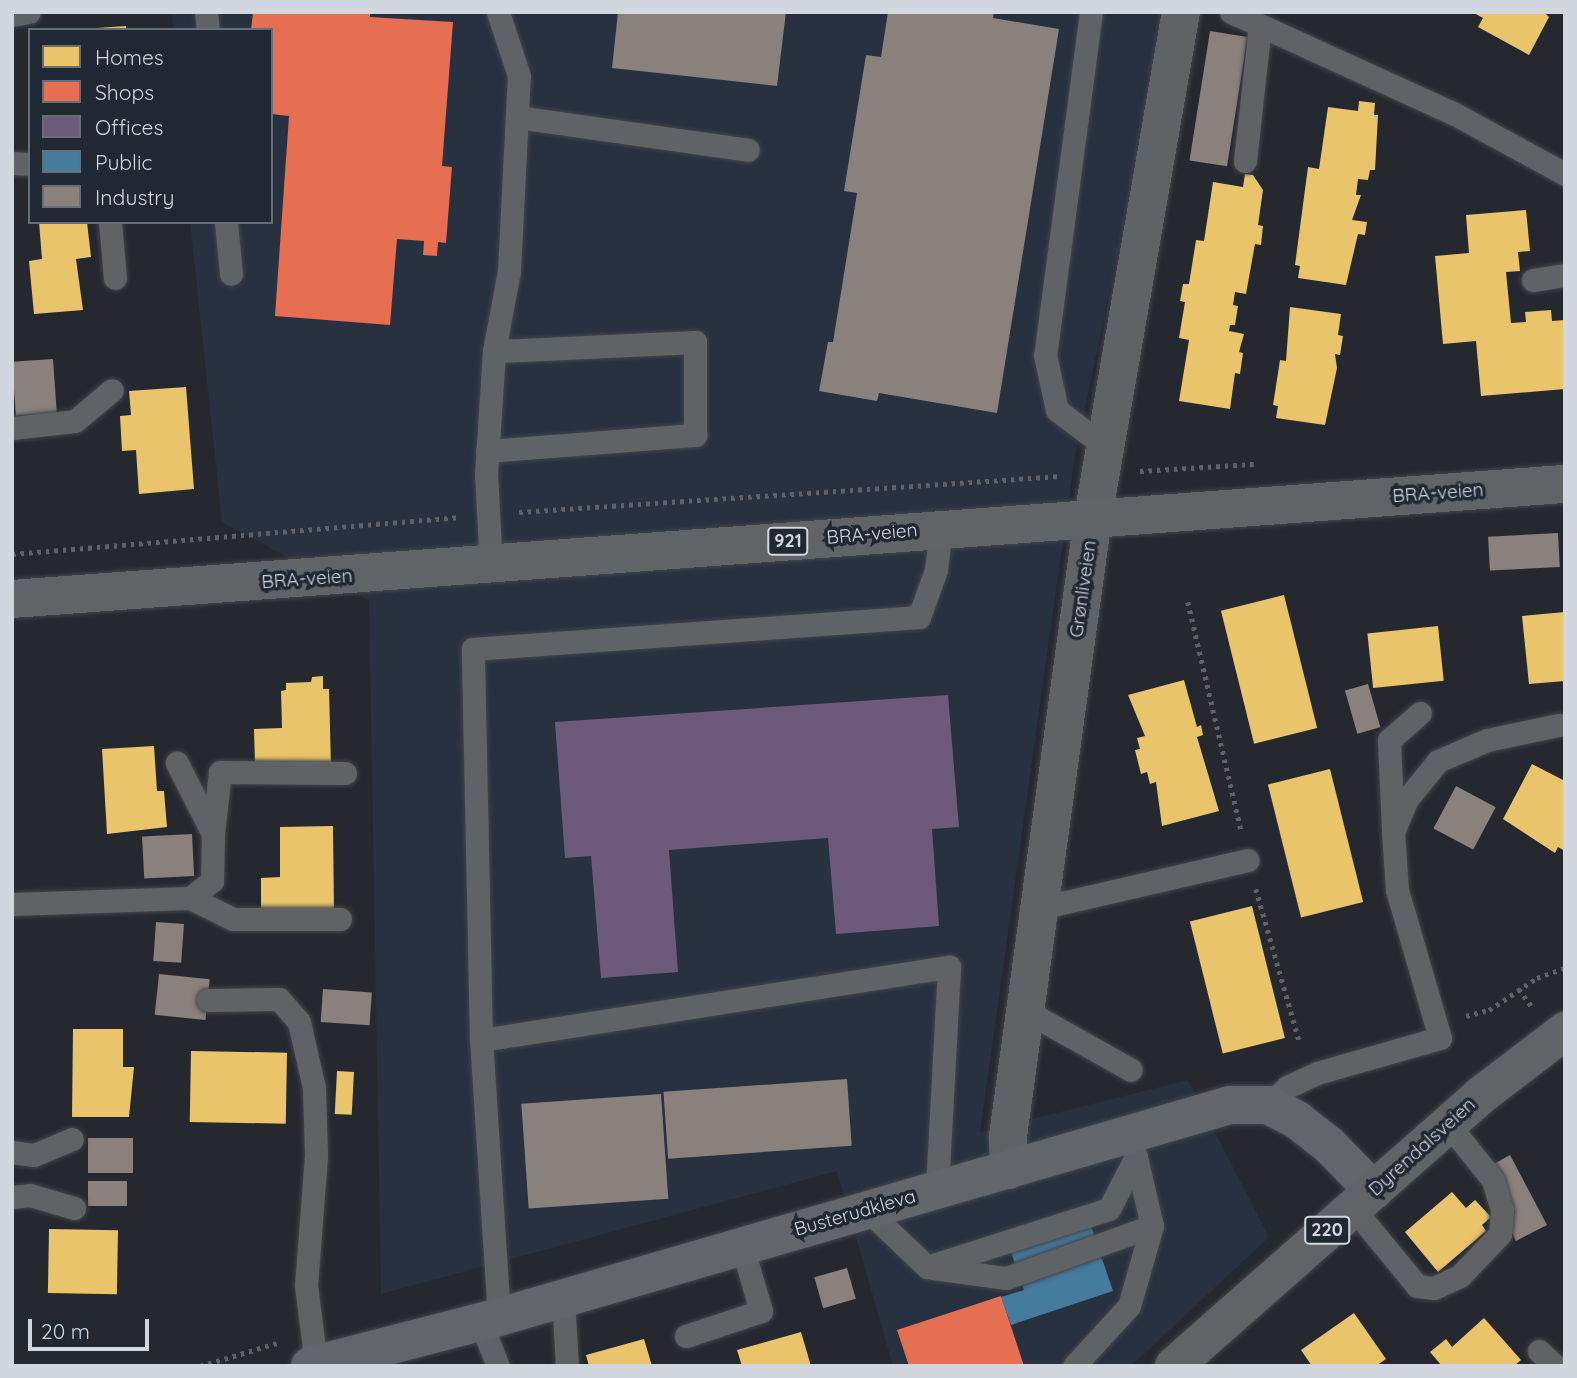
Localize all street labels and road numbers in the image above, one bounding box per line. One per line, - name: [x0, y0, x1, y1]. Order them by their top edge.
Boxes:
- street label: BRA-veien: [1392, 478, 1484, 508]
- street label: BRA-veien: [826, 519, 918, 549]
- road number: 921: [767, 526, 809, 556]
- street label: Grønliveien: [1065, 539, 1101, 639]
- street label: BRA-veien: [261, 564, 353, 594]
- street label: Dyrendalsveien: [1364, 1093, 1480, 1201]
- street label: Busterudkleva: [792, 1185, 918, 1241]
- road number: 220: [1302, 1216, 1352, 1245]

